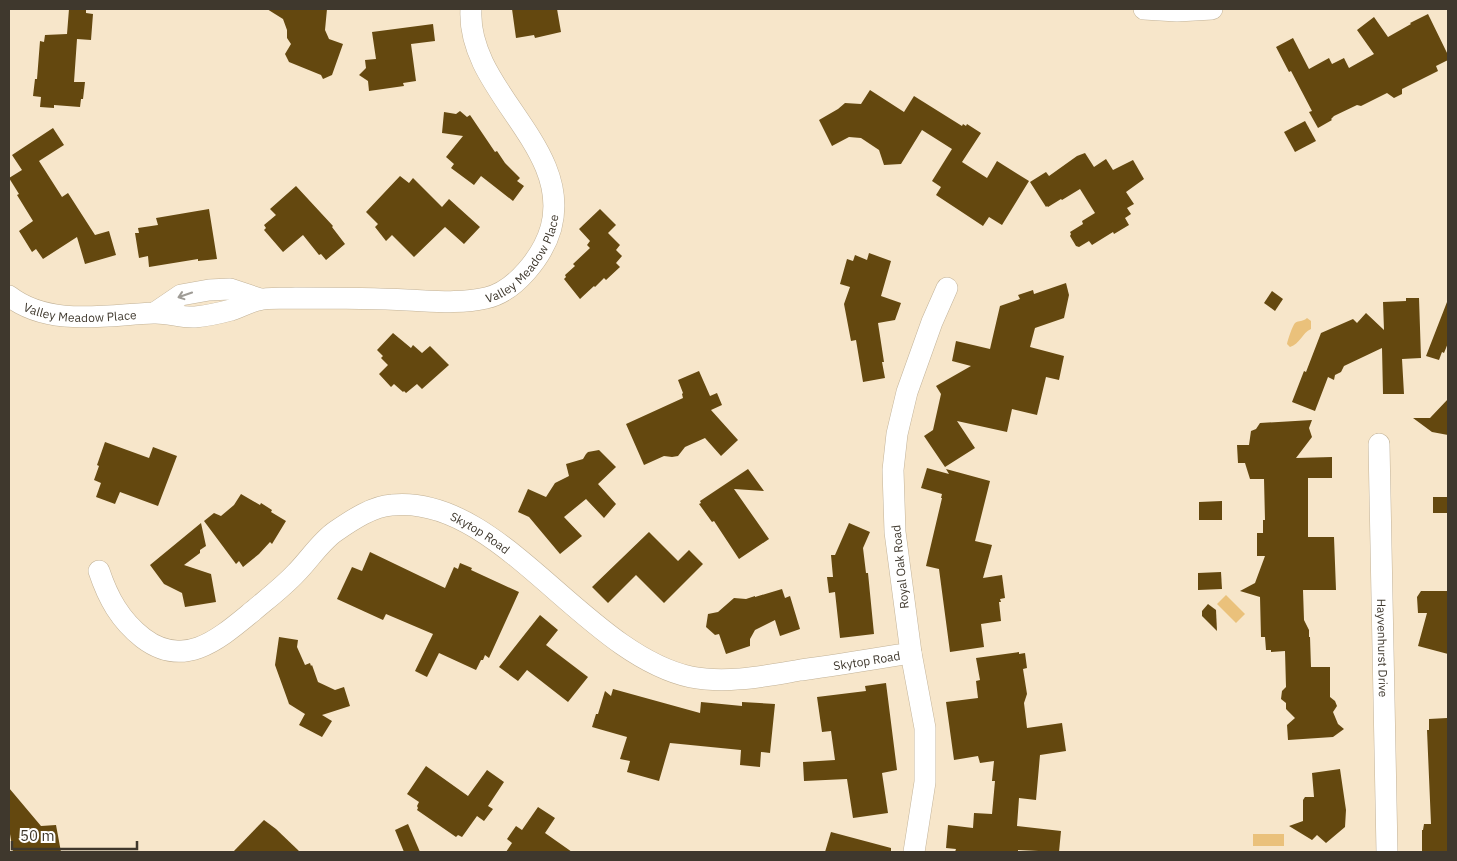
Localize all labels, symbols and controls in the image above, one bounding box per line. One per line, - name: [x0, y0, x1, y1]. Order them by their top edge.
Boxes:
- street label: Valley Meadow Place: [484, 213, 561, 305]
- one-way arrow: [178, 291, 193, 300]
- street label: Valley Meadow Place: [22, 299, 137, 324]
- street label: Skytop Road: [448, 508, 513, 557]
- street label: Royal Oak Road: [888, 524, 912, 610]
- street label: Hayvenhurst Drive: [1375, 598, 1391, 698]
- street label: Skytop Road: [832, 647, 901, 673]
- scale bar: [12, 818, 138, 850]
- text: 50 m: [20, 826, 55, 845]

